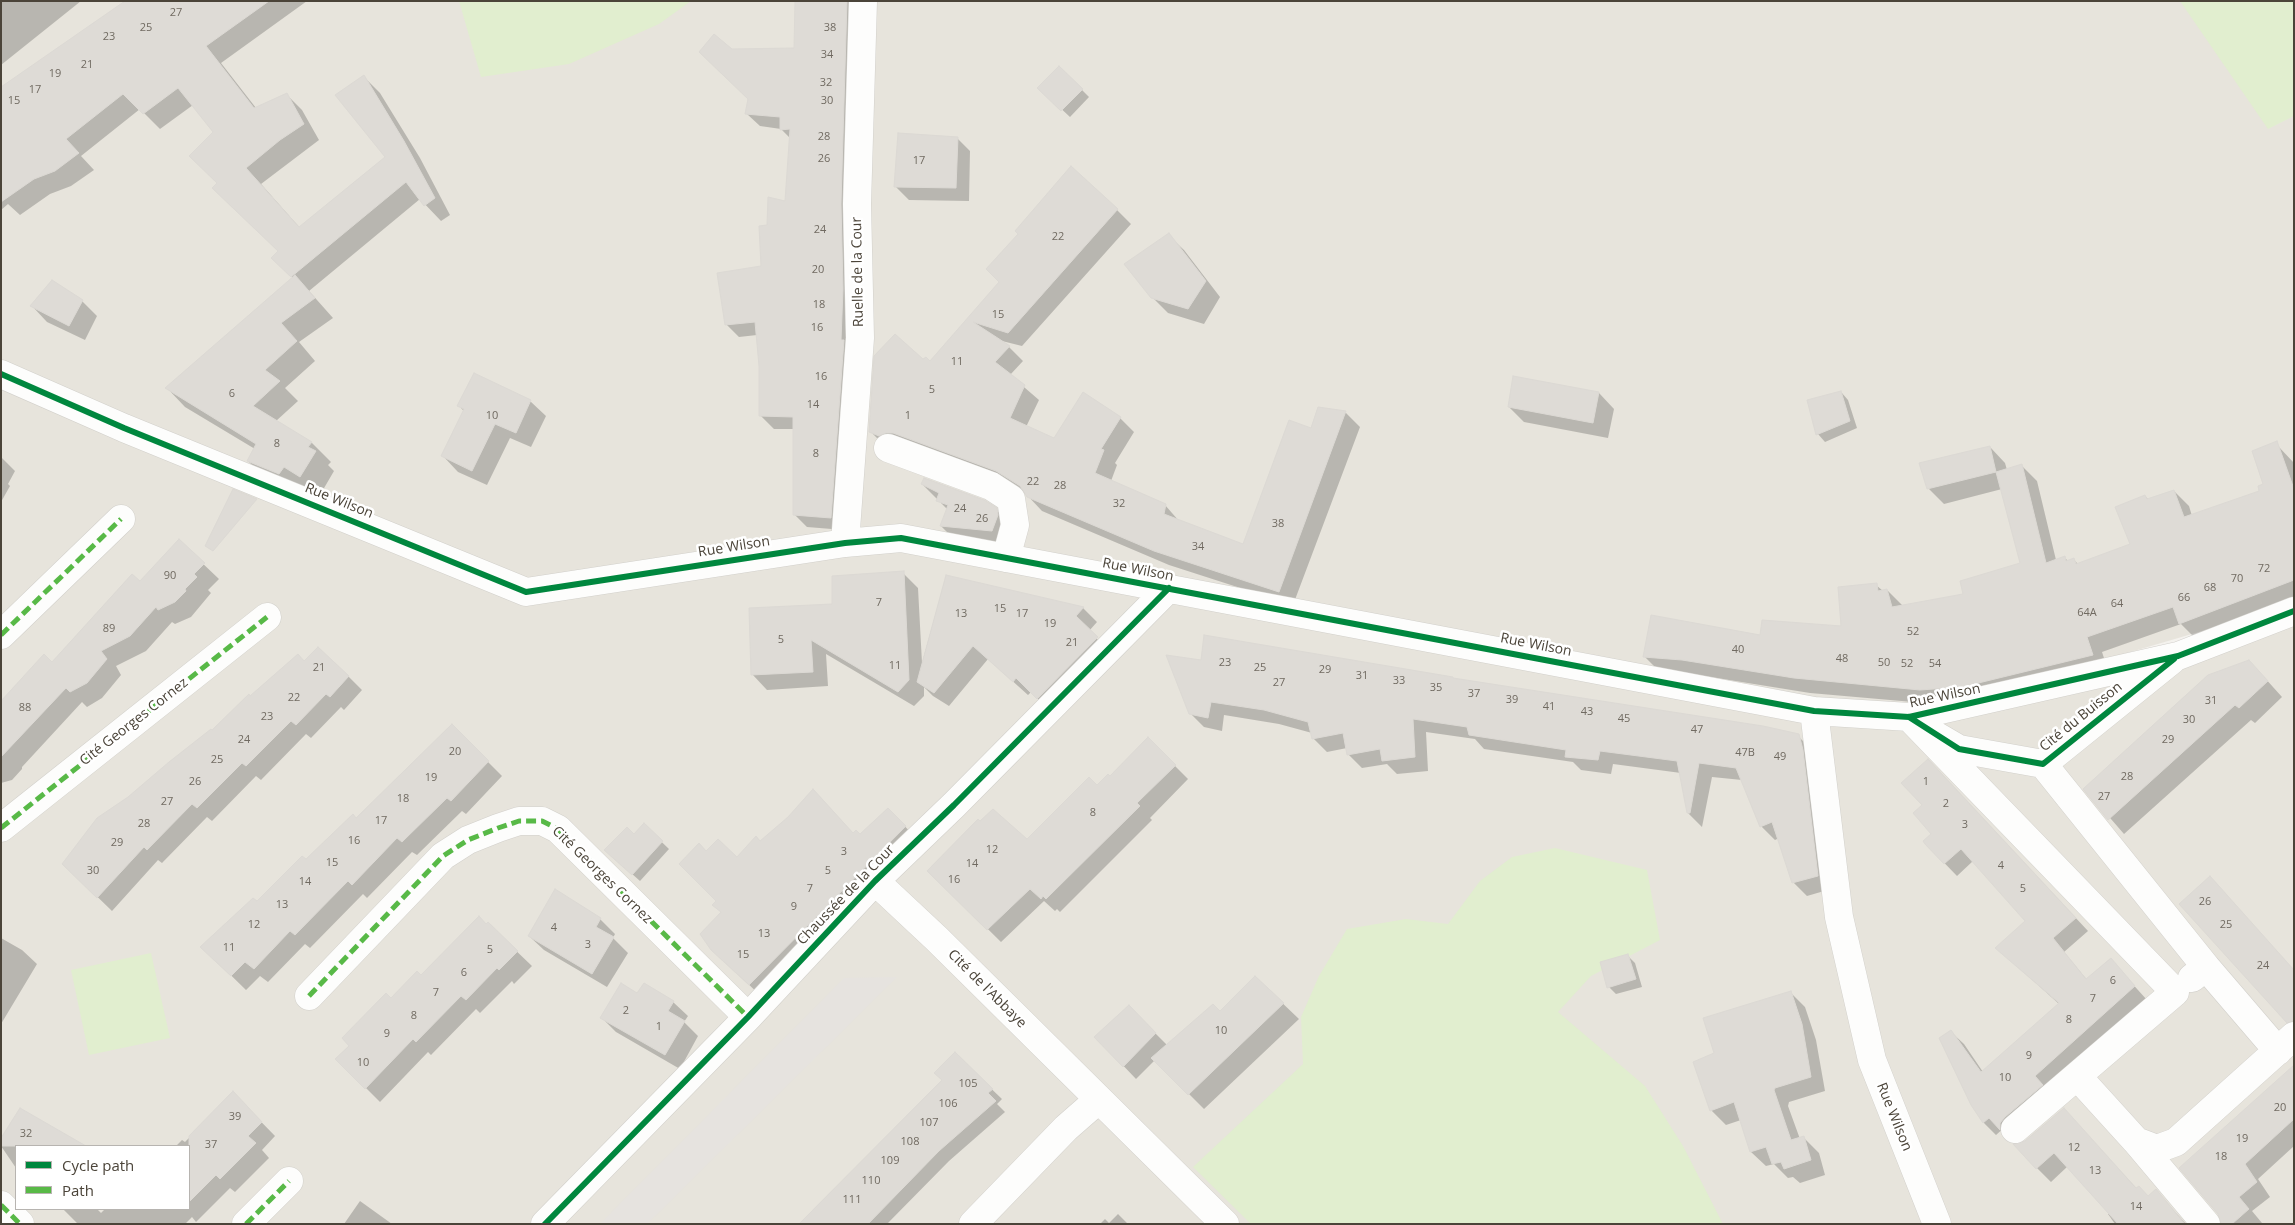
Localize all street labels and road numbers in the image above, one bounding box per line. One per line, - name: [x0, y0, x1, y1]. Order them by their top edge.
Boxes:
- street label: Ruelle de la Cour: [849, 217, 867, 327]
- street label: Rue Wilson: [302, 480, 376, 522]
- street label: Rue Wilson: [697, 533, 771, 561]
- street label: Rue Wilson: [1101, 555, 1175, 585]
- street label: Rue Wilson: [1499, 630, 1573, 660]
- street label: Cité Georges Cornez: [77, 675, 191, 769]
- street label: Cité du Buisson: [2036, 679, 2126, 755]
- street label: Rue Wilson: [1908, 680, 1982, 712]
- street label: Cité Georges Cornez: [548, 823, 656, 927]
- street label: Chaussée de la Cour: [794, 841, 898, 949]
- street label: Cité de l'Abbaye: [944, 946, 1030, 1032]
- street label: Rue Wilson: [1873, 1080, 1915, 1154]

